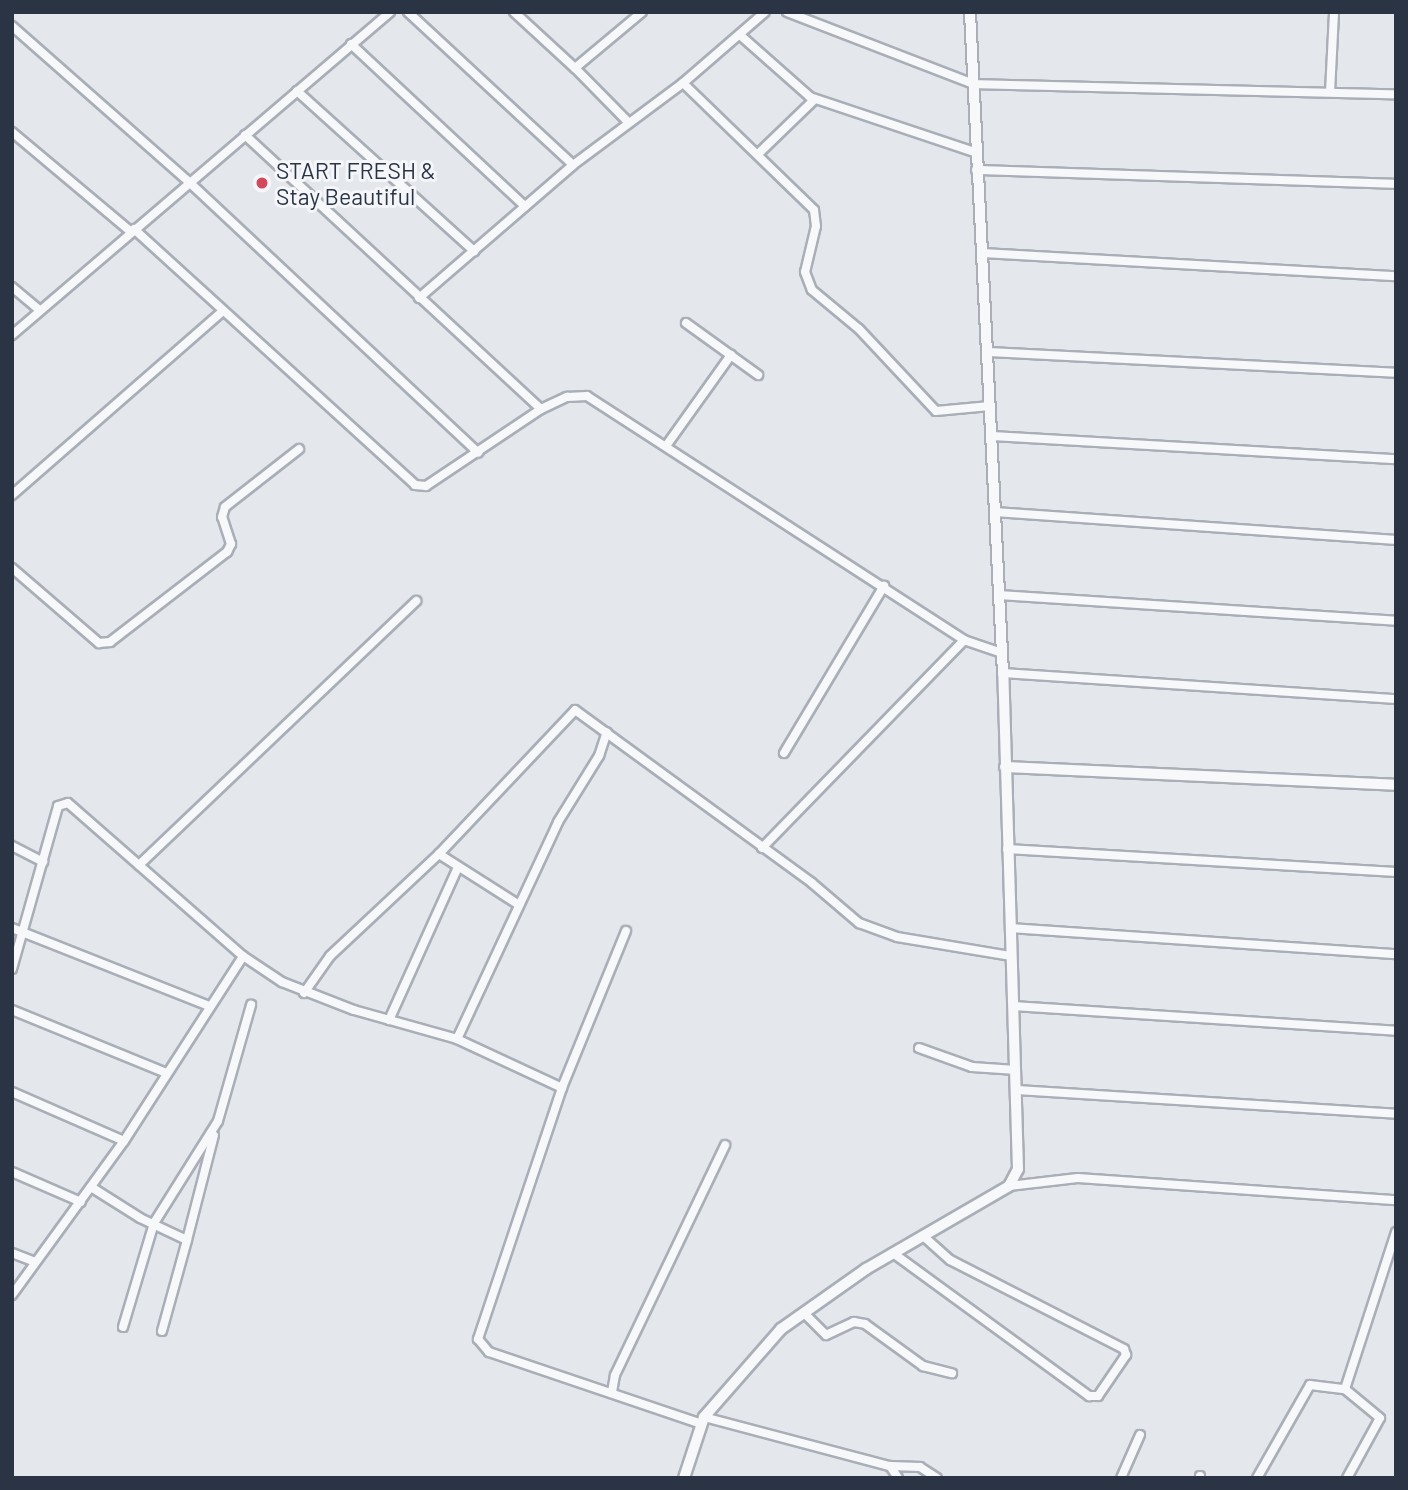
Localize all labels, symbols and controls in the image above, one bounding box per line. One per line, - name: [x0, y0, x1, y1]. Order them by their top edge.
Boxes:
- place label: START FRESH & Stay Beautiful: [276, 156, 436, 210]
- marker: START FRESH & Stay Beautiful: [254, 175, 270, 191]

